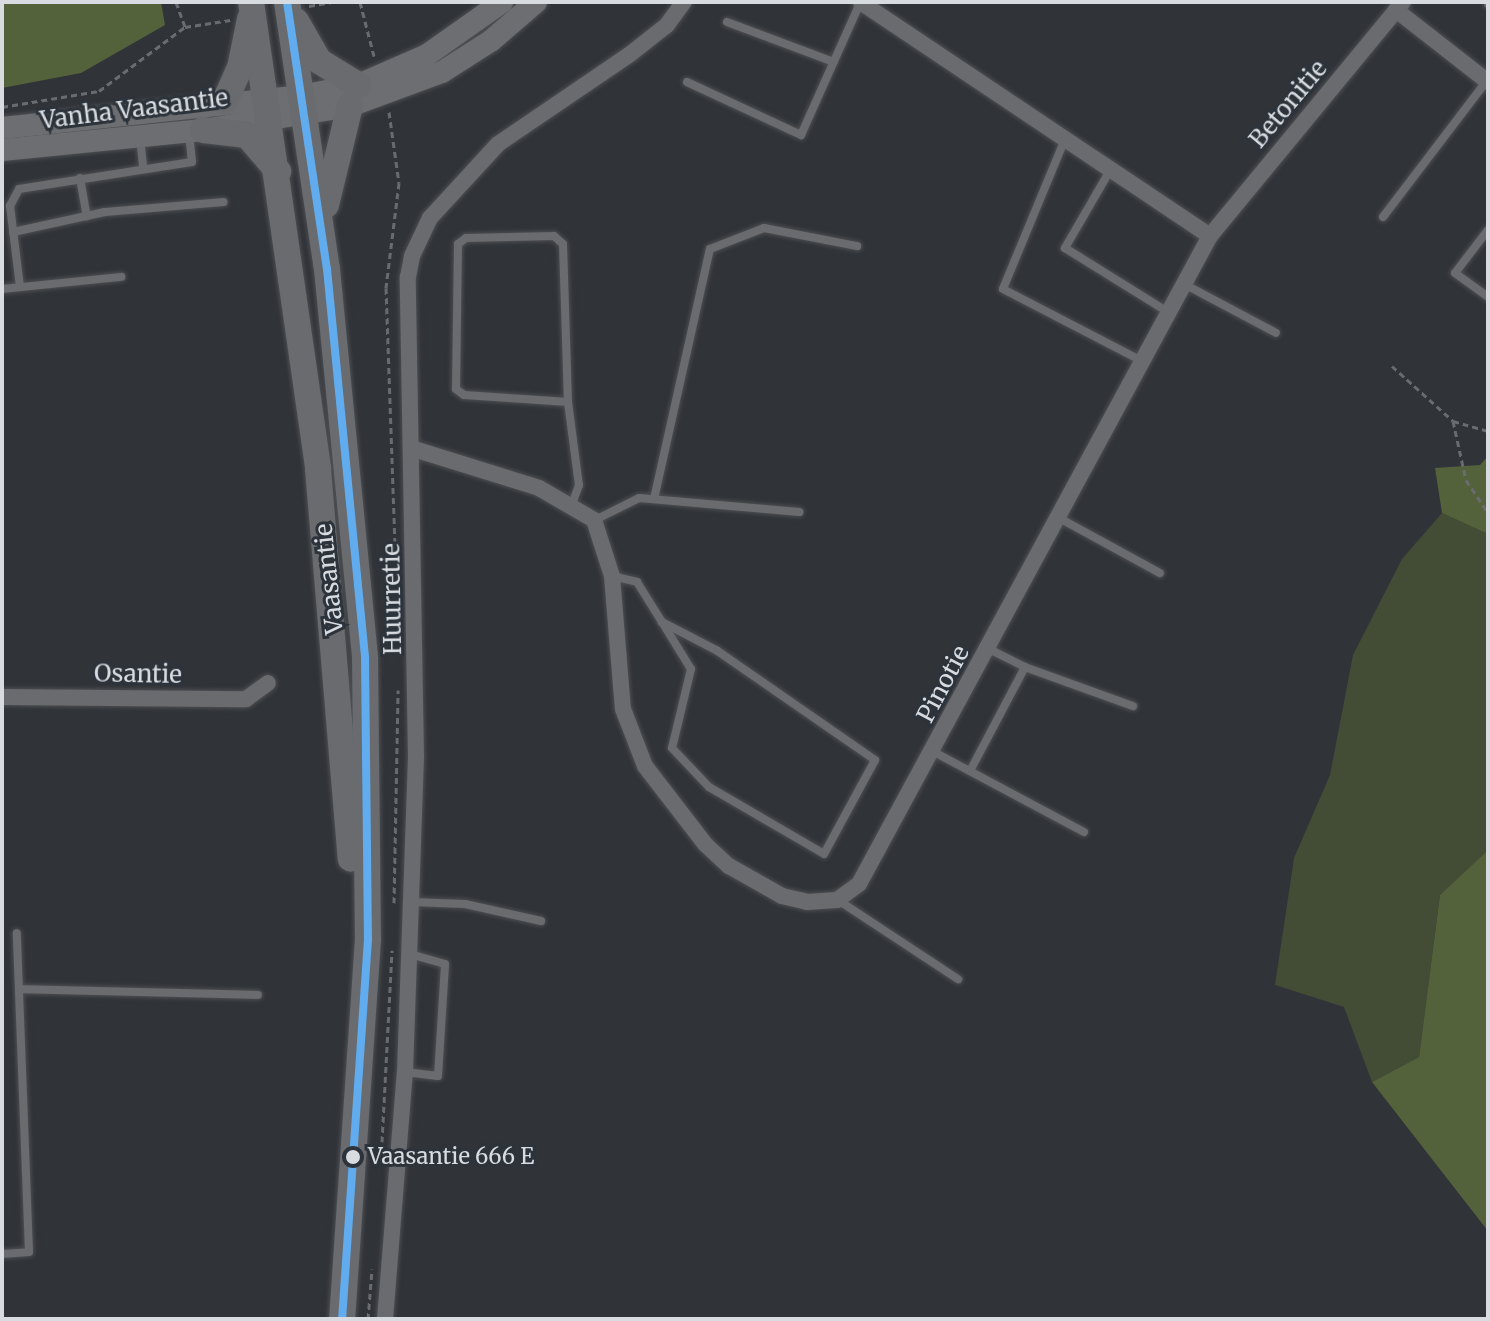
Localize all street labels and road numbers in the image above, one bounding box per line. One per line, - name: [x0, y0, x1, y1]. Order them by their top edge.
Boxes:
- street label: Betonitie: [1243, 54, 1333, 154]
- street label: Vanha Vaasantie: [38, 83, 230, 135]
- street label: Vaasantie: [309, 522, 349, 636]
- street label: Huurretie: [377, 543, 407, 655]
- street label: Pinotie: [911, 641, 975, 727]
- street label: Osantie: [94, 659, 182, 689]

